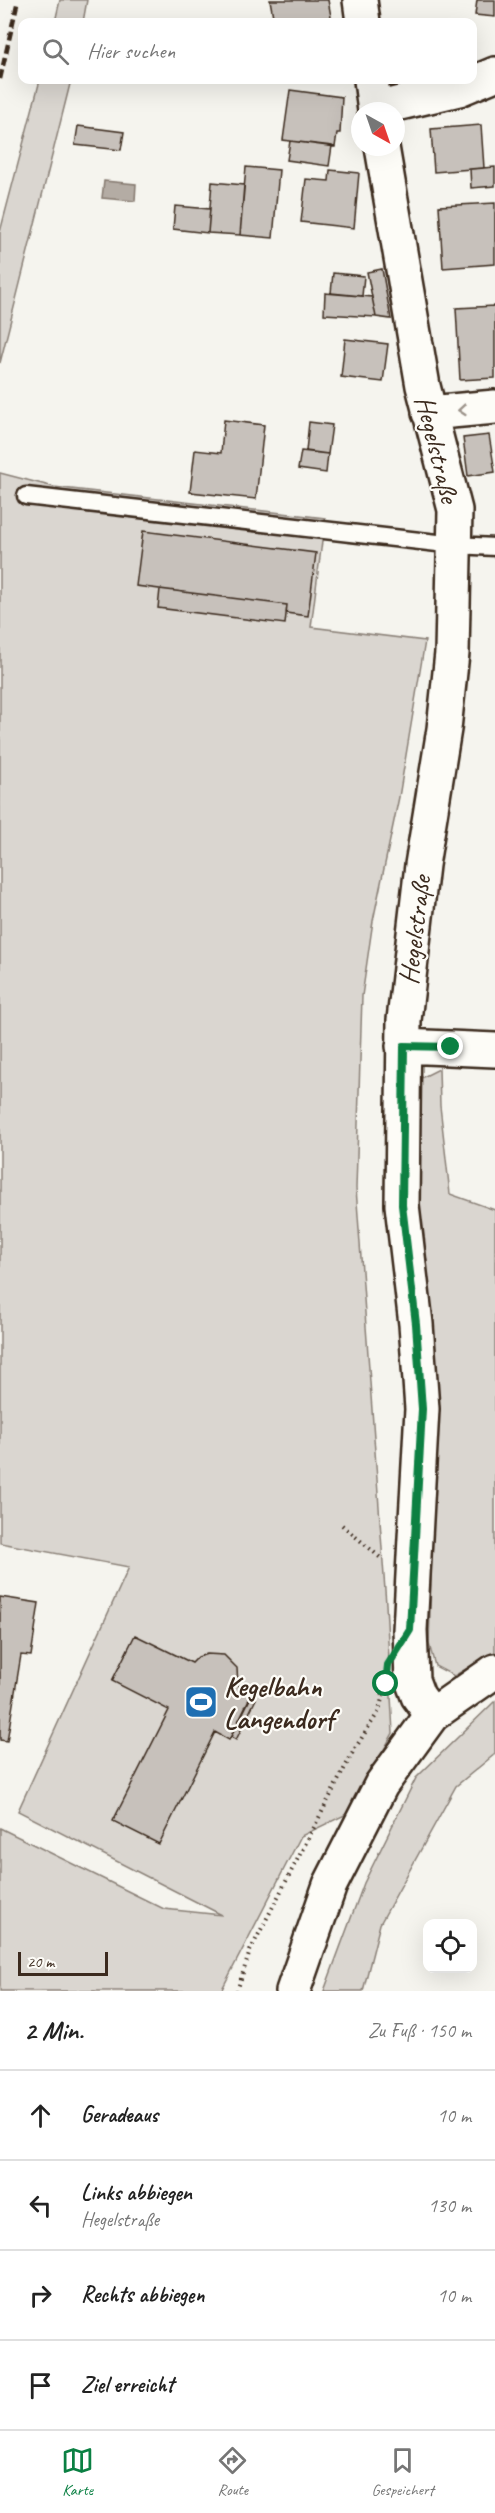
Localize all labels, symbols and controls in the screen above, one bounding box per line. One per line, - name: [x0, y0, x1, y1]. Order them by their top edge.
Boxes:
- search box: [18, 18, 477, 84]
- icon: search: [39, 35, 72, 68]
- text: Hier suchen: [87, 37, 175, 65]
- north arrow: [351, 102, 405, 156]
- street label: Hegelstraße: [407, 392, 468, 508]
- one-way arrow: [457, 403, 467, 416]
- street label: Hegelstraße: [390, 872, 439, 986]
- route end: [437, 1033, 463, 1059]
- place label: Kegelbahn Langendorf: [224, 1669, 340, 1736]
- route start: [372, 1670, 398, 1696]
- sports icon: Kegelbahn Langendorf: [183, 1684, 219, 1720]
- map controls: [423, 1919, 477, 1973]
- button: locate: [423, 1919, 477, 1973]
- scale bar: [18, 1949, 108, 1976]
- text: 20 m: [27, 1952, 54, 1972]
- text: 2 Min.: [24, 2014, 83, 2047]
- text: Zu Fuß · 150 m: [368, 2018, 471, 2043]
- icon: ahead: [24, 2099, 57, 2132]
- text: Geradeaus: [81, 2101, 158, 2129]
- text: 10 m: [437, 2103, 471, 2128]
- text: Links abbiegen: [81, 2179, 192, 2207]
- icon: left: [24, 2189, 57, 2222]
- text: 130 m: [428, 2193, 471, 2218]
- text: Hegelstraße: [81, 2207, 159, 2232]
- icon: right: [24, 2279, 57, 2312]
- text: Rechts abbiegen: [81, 2281, 204, 2309]
- text: 10 m: [437, 2283, 471, 2308]
- icon: arrive: [24, 2369, 57, 2402]
- text: Ziel erreicht: [81, 2371, 174, 2399]
- tab: Karte: [61, 2444, 94, 2500]
- tab: Route: [216, 2444, 249, 2500]
- tab: Gespeichert: [372, 2444, 434, 2500]

